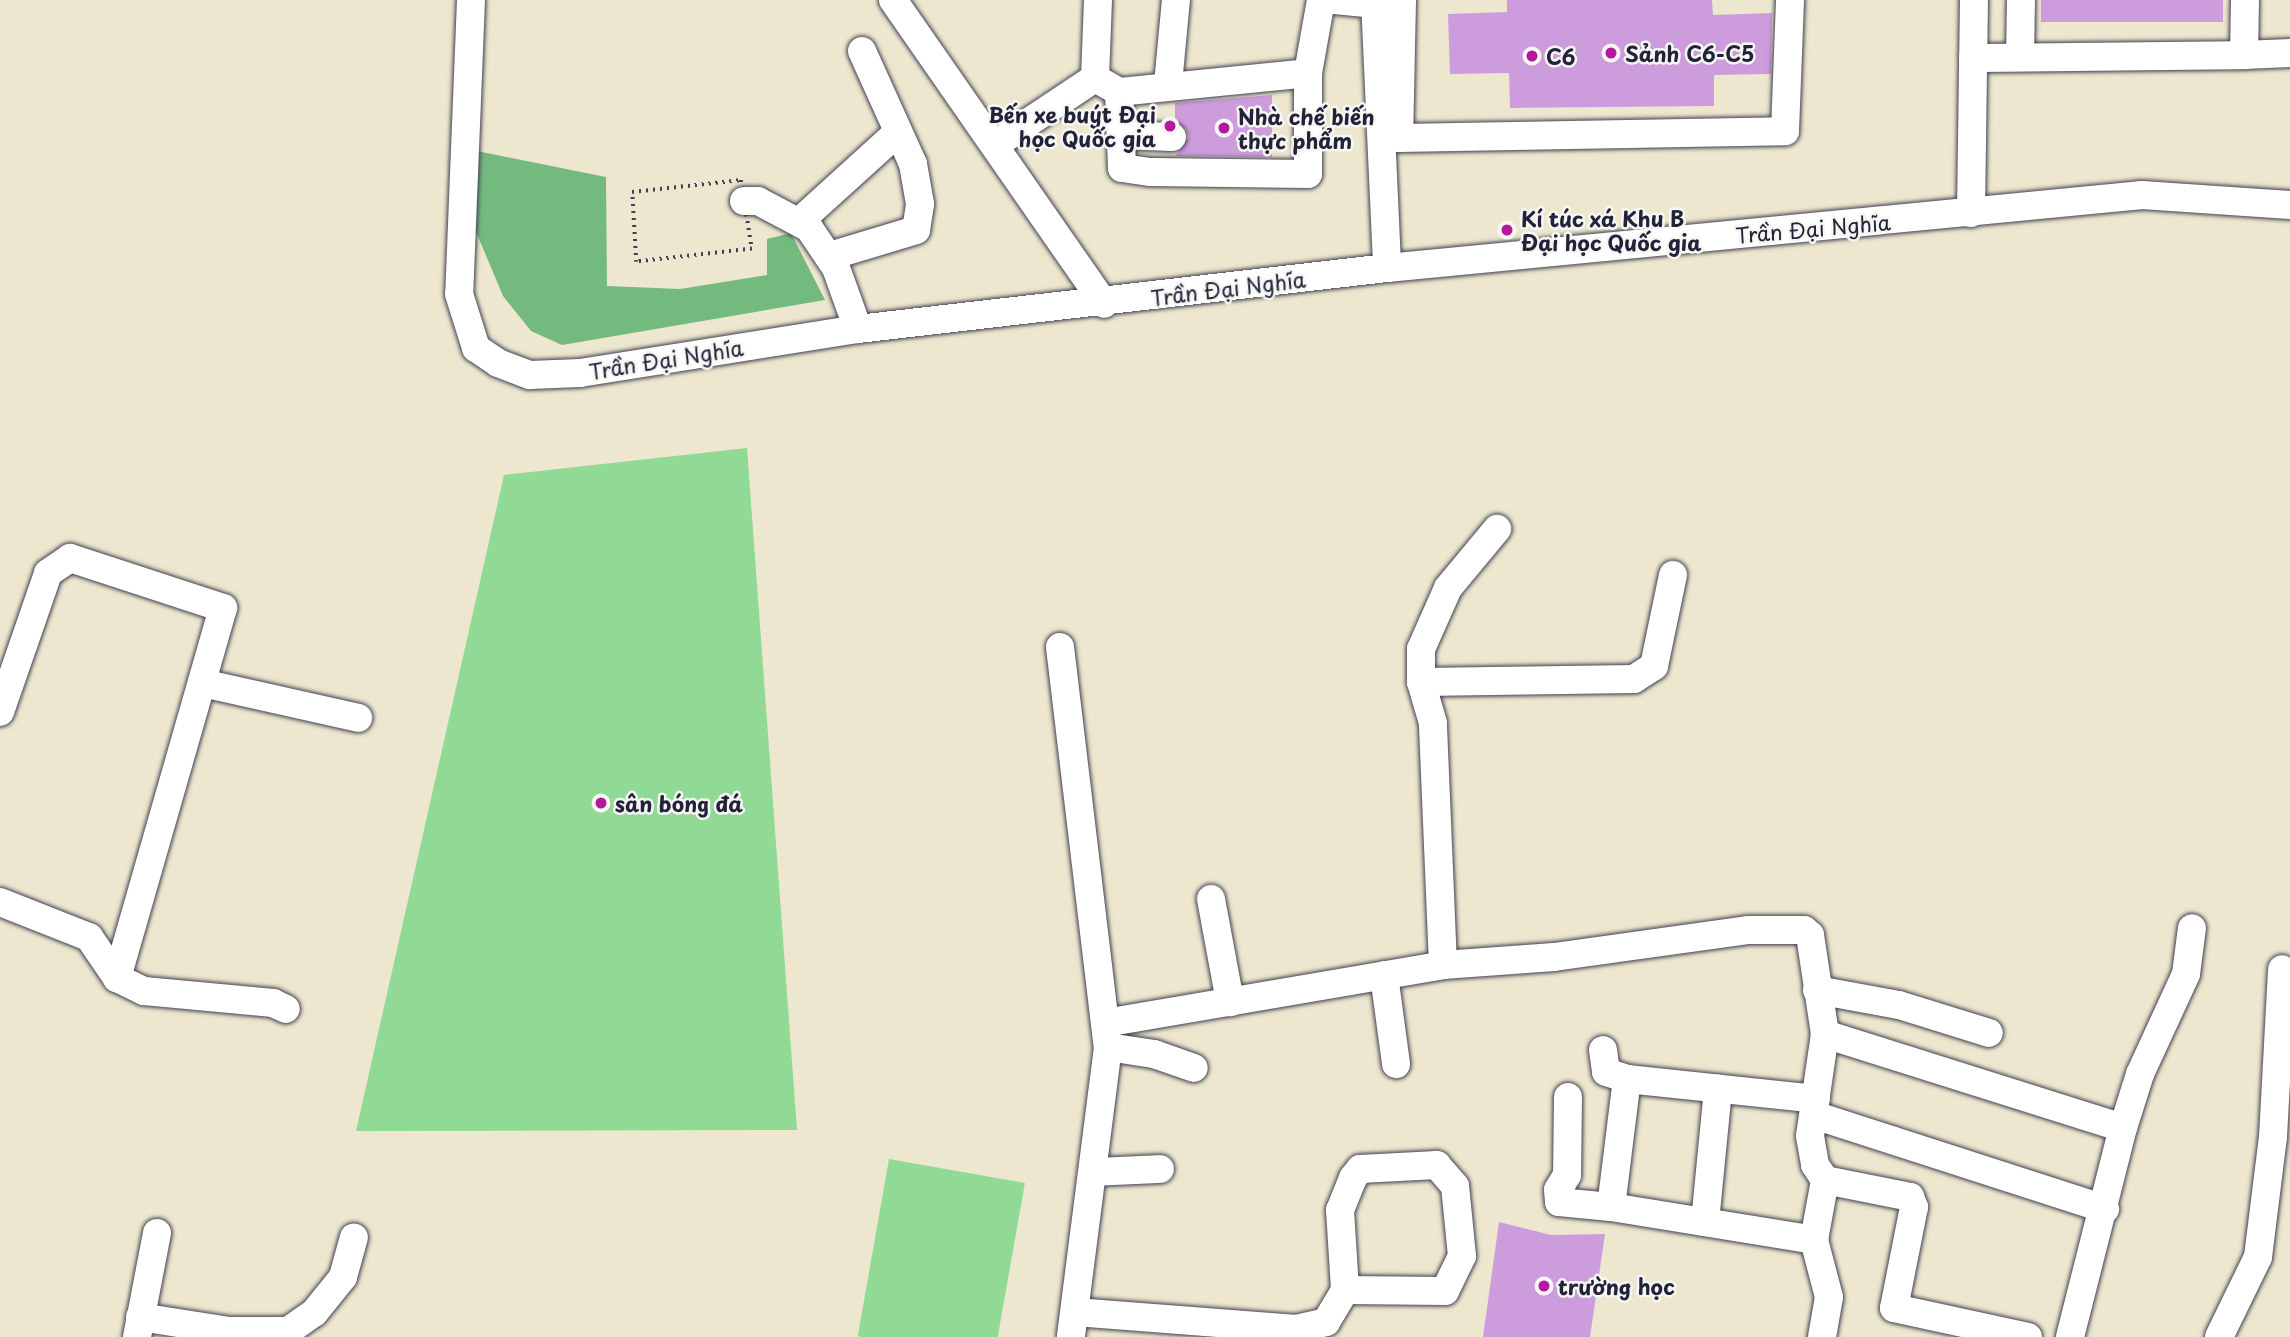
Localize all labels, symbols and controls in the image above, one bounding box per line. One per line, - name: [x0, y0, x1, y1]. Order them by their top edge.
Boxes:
- place label: Sảnh C6-C5: [1625, 40, 1754, 66]
- place label: C6: [1546, 43, 1575, 69]
- marker: Sảnh C6-C5: [1603, 45, 1619, 61]
- marker: C6: [1524, 48, 1540, 64]
- place label: Bến xe buýt Đại học Quốc gia: [988, 101, 1156, 151]
- place label: Nhà chế biến thực phẩm: [1238, 103, 1374, 153]
- marker: Bến xe buýt Đại học Quốc gia: [1162, 118, 1178, 134]
- marker: Nhà chế biến thực phẩm: [1216, 120, 1232, 136]
- place label: Kí túc xá Khu B Đại học Quốc gia: [1521, 205, 1703, 255]
- street label: Trần Đại Nghĩa: [1734, 209, 1892, 247]
- marker: Kí túc xá Khu B Đại học Quốc gia: [1499, 222, 1515, 238]
- street label: Trần Đại Nghĩa: [1149, 266, 1307, 310]
- street label: Trần Đại Nghĩa: [587, 334, 745, 384]
- place label: sân bóng đá: [615, 790, 744, 816]
- marker: sân bóng đá: [593, 795, 609, 811]
- place label: trường học: [1558, 1273, 1676, 1299]
- marker: trường học: [1536, 1278, 1552, 1294]

